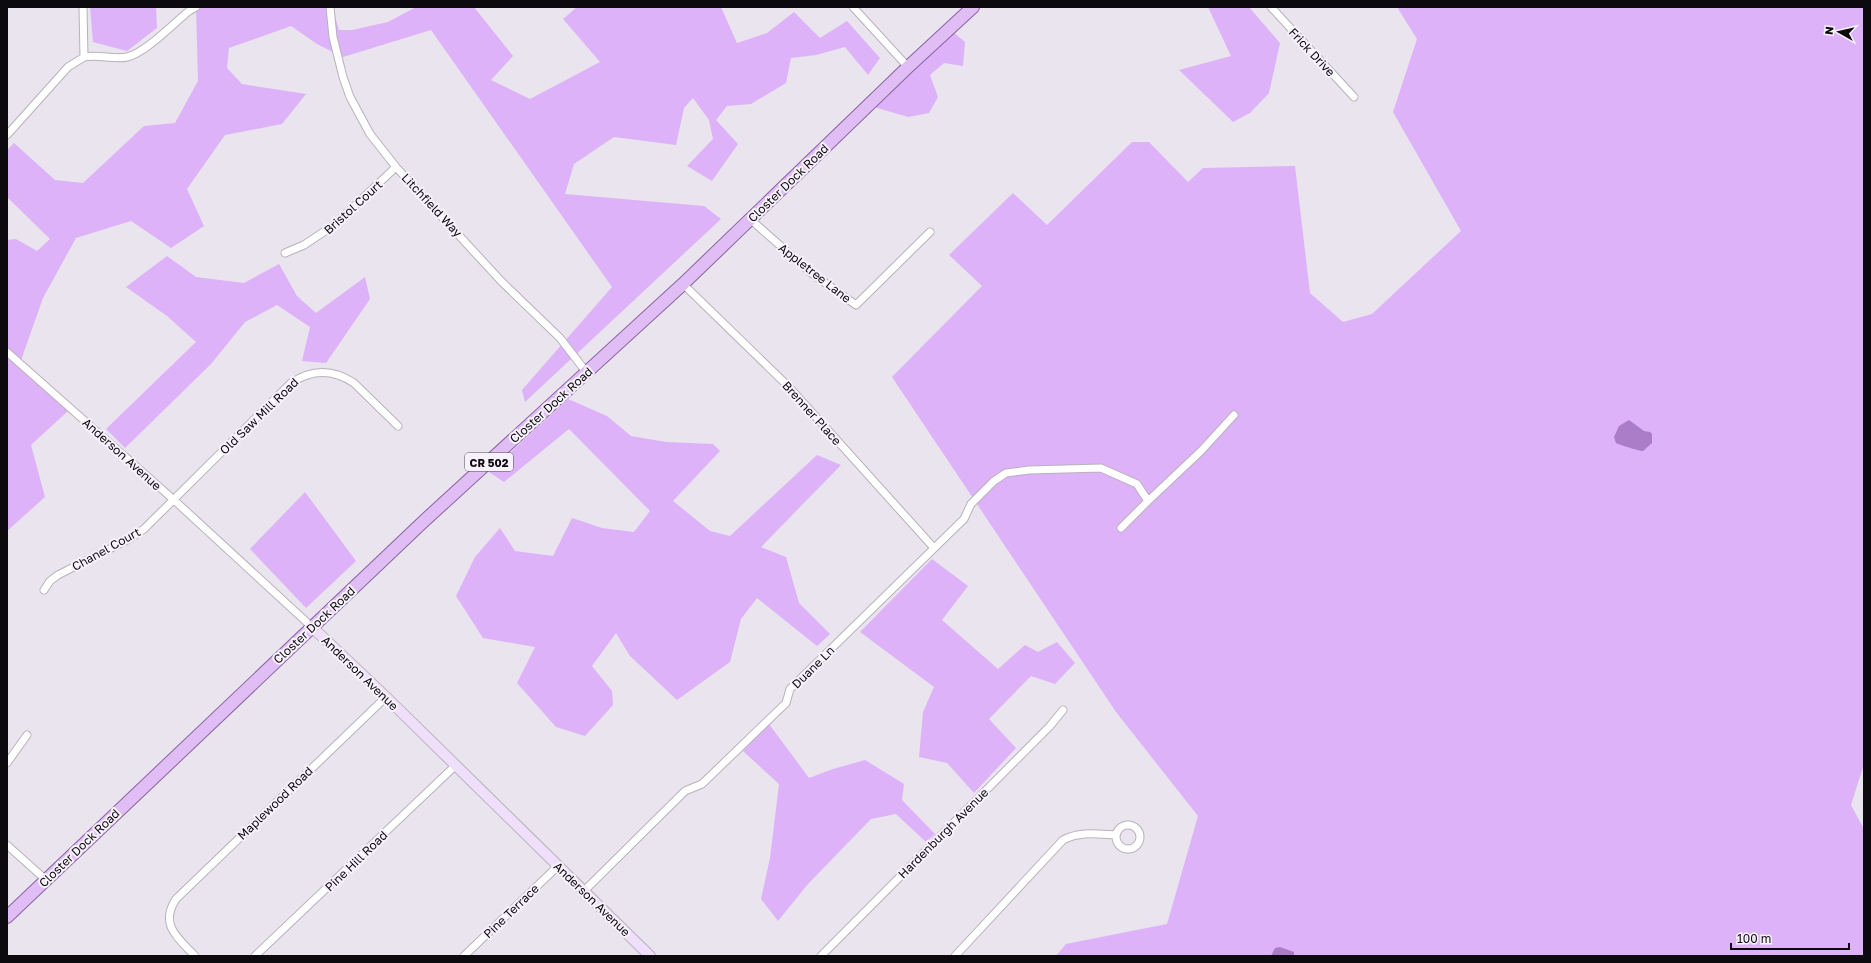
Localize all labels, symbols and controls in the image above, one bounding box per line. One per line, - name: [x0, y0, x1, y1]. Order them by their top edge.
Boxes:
- north arrow: [1819, 12, 1859, 52]
- street label: Frick Drive: [1286, 25, 1338, 79]
- text: N: [1822, 25, 1836, 36]
- street label: Closter Dock Road: [745, 141, 831, 225]
- street label: Litchfield Way: [399, 170, 466, 240]
- street label: Bristol Court: [321, 177, 385, 237]
- street label: Appletree Lane: [776, 240, 854, 306]
- street label: Closter Dock Road: [507, 364, 595, 446]
- street label: Old Saw Mill Road: [217, 375, 301, 457]
- street label: Brenner Place: [779, 378, 845, 448]
- street label: Anderson Avenue: [80, 415, 164, 493]
- road number: CR 502: [465, 453, 513, 471]
- street label: Chanel Court: [69, 524, 143, 574]
- street label: Closter Dock Road: [270, 583, 358, 667]
- street label: Anderson Avenue: [319, 633, 401, 713]
- street label: Duane Ln: [789, 643, 837, 691]
- street label: Maplewood Road: [234, 763, 316, 843]
- street label: Hardenburgh Avenue: [895, 785, 991, 881]
- street label: Closter Dock Road: [36, 806, 122, 890]
- street label: Pine Hill Road: [322, 828, 390, 894]
- street label: Anderson Avenue: [551, 859, 633, 939]
- street label: Pine Terrace: [480, 881, 542, 941]
- scale bar: [1731, 925, 1849, 951]
- text: 100 m: [1737, 931, 1771, 946]

